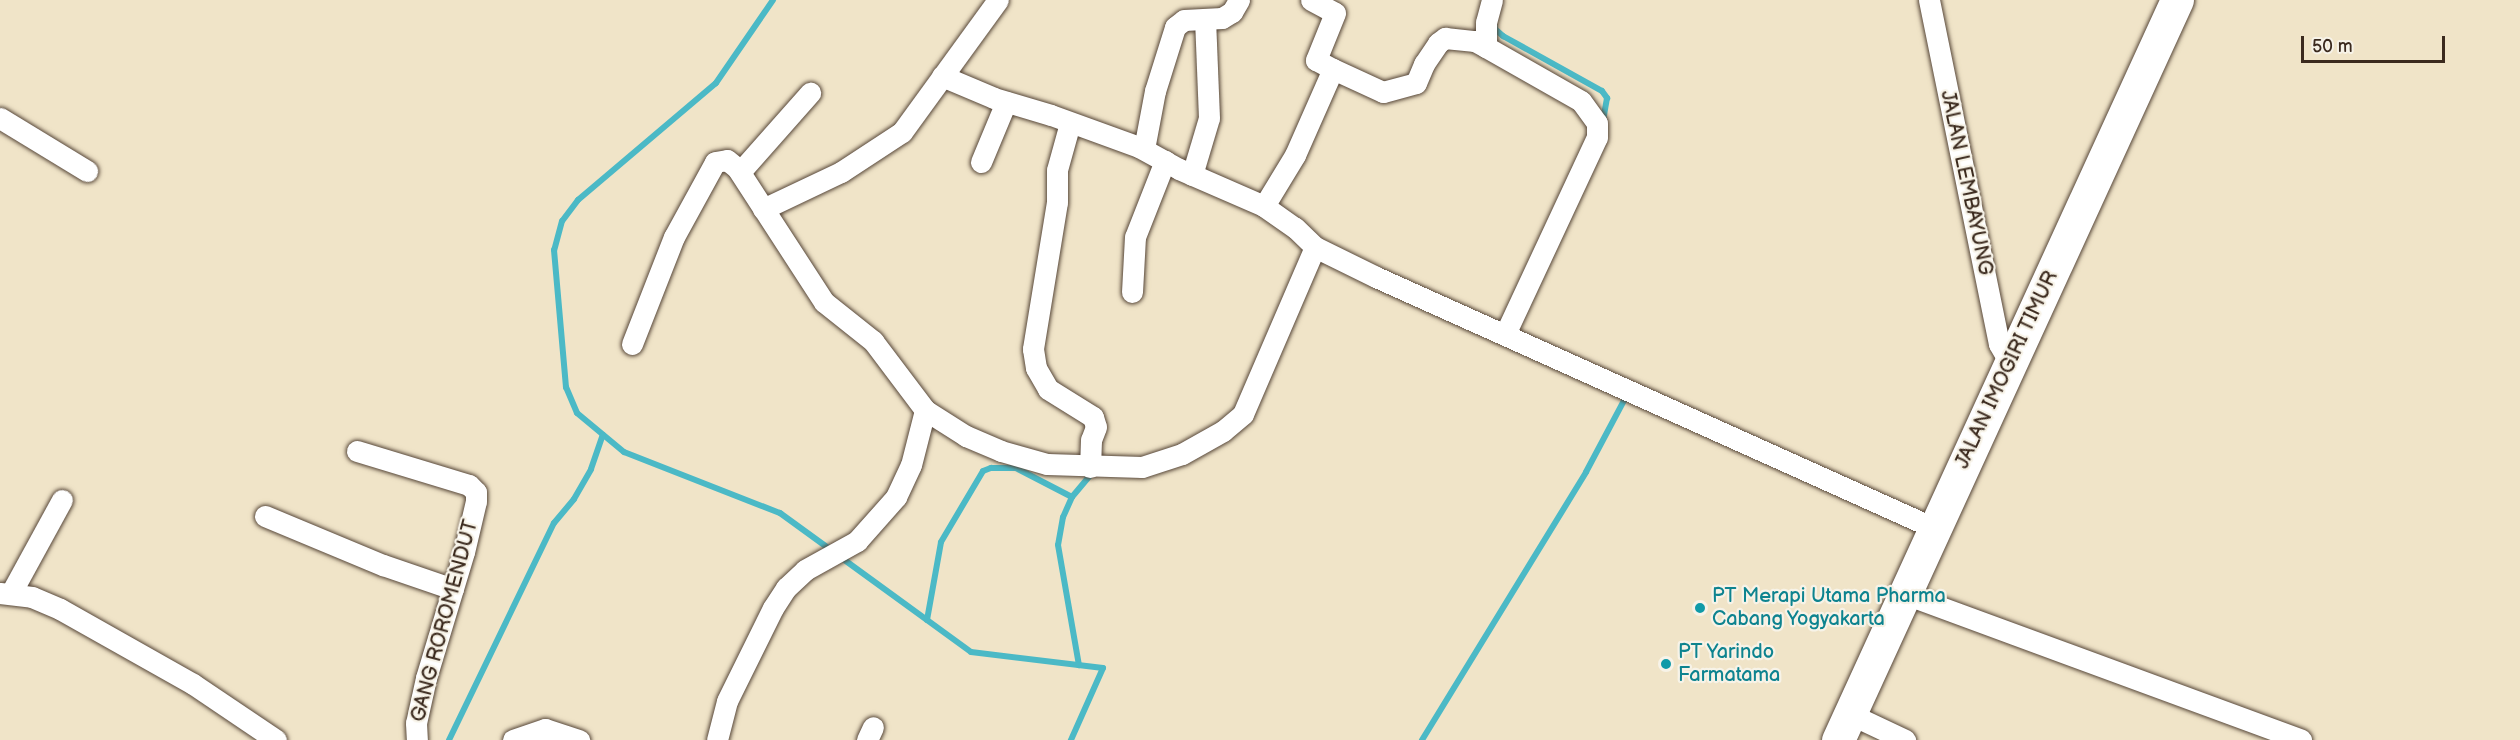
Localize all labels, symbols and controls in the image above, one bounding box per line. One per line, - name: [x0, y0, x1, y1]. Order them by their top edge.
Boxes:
- scale bar: [2304, 24, 2448, 62]
- text: 50 m: [2312, 36, 2353, 57]
- street label: JALAN LEMBAYUNG: [1935, 88, 1997, 278]
- street label: JALAN IMOGIRI TIMUR: [1951, 267, 2063, 473]
- street label: GANG ROROMENDUT: [406, 517, 484, 725]
- place label: PT Merapi Utama Pharma Cabang Yogyakarta: [1712, 584, 1946, 631]
- marker: PT Merapi Utama Pharma Cabang Yogyakarta: [1693, 601, 1707, 615]
- place label: PT Yarindo Farmatama: [1678, 640, 1780, 687]
- marker: PT Yarindo Farmatama: [1659, 657, 1673, 671]

